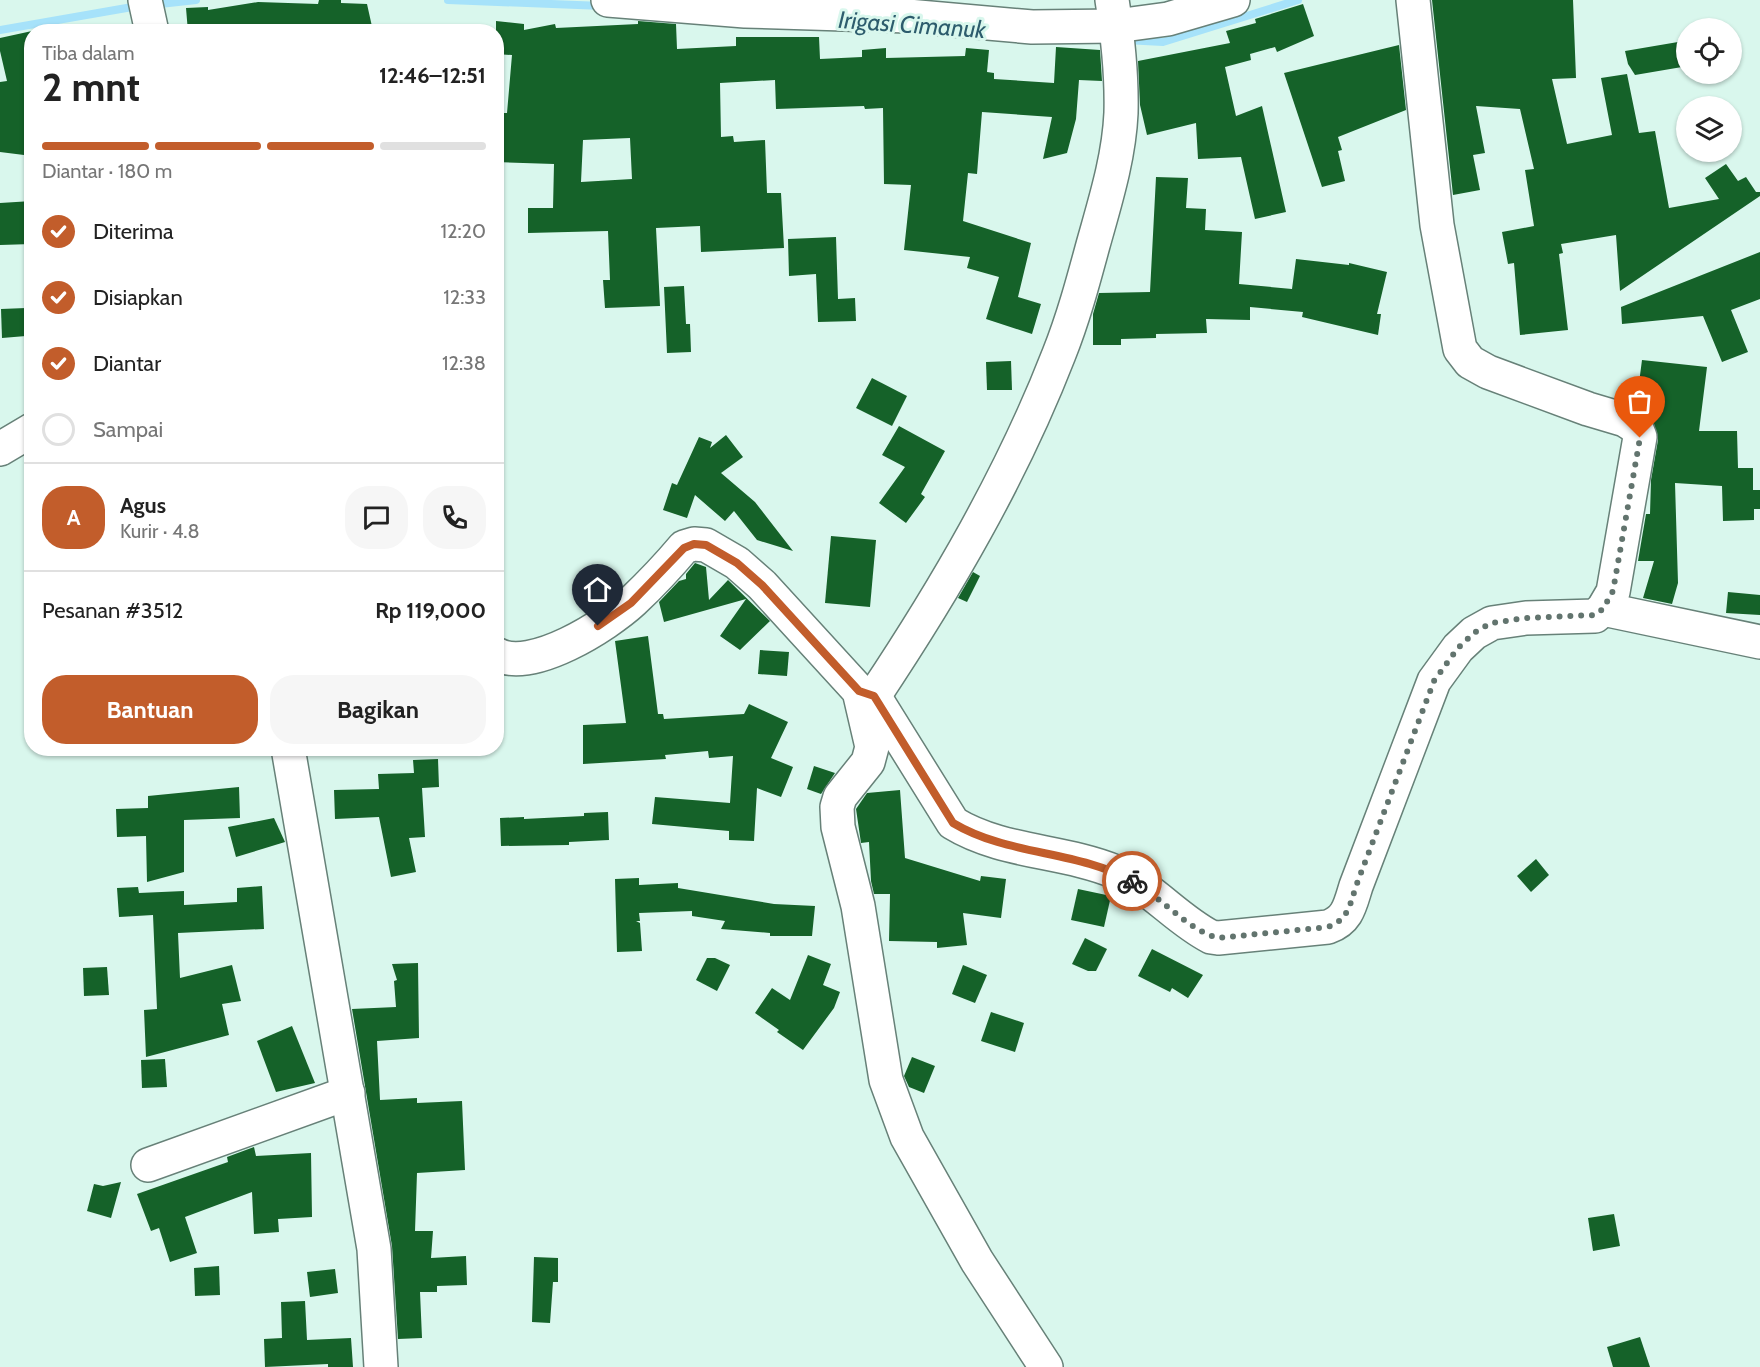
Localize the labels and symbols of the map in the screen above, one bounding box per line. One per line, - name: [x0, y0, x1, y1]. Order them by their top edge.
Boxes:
- water label: Irigasi Cimanuk: [837, 5, 987, 44]
- pin: [1614, 376, 1665, 438]
- pin: [572, 564, 623, 626]
- courier: [1102, 851, 1162, 911]

